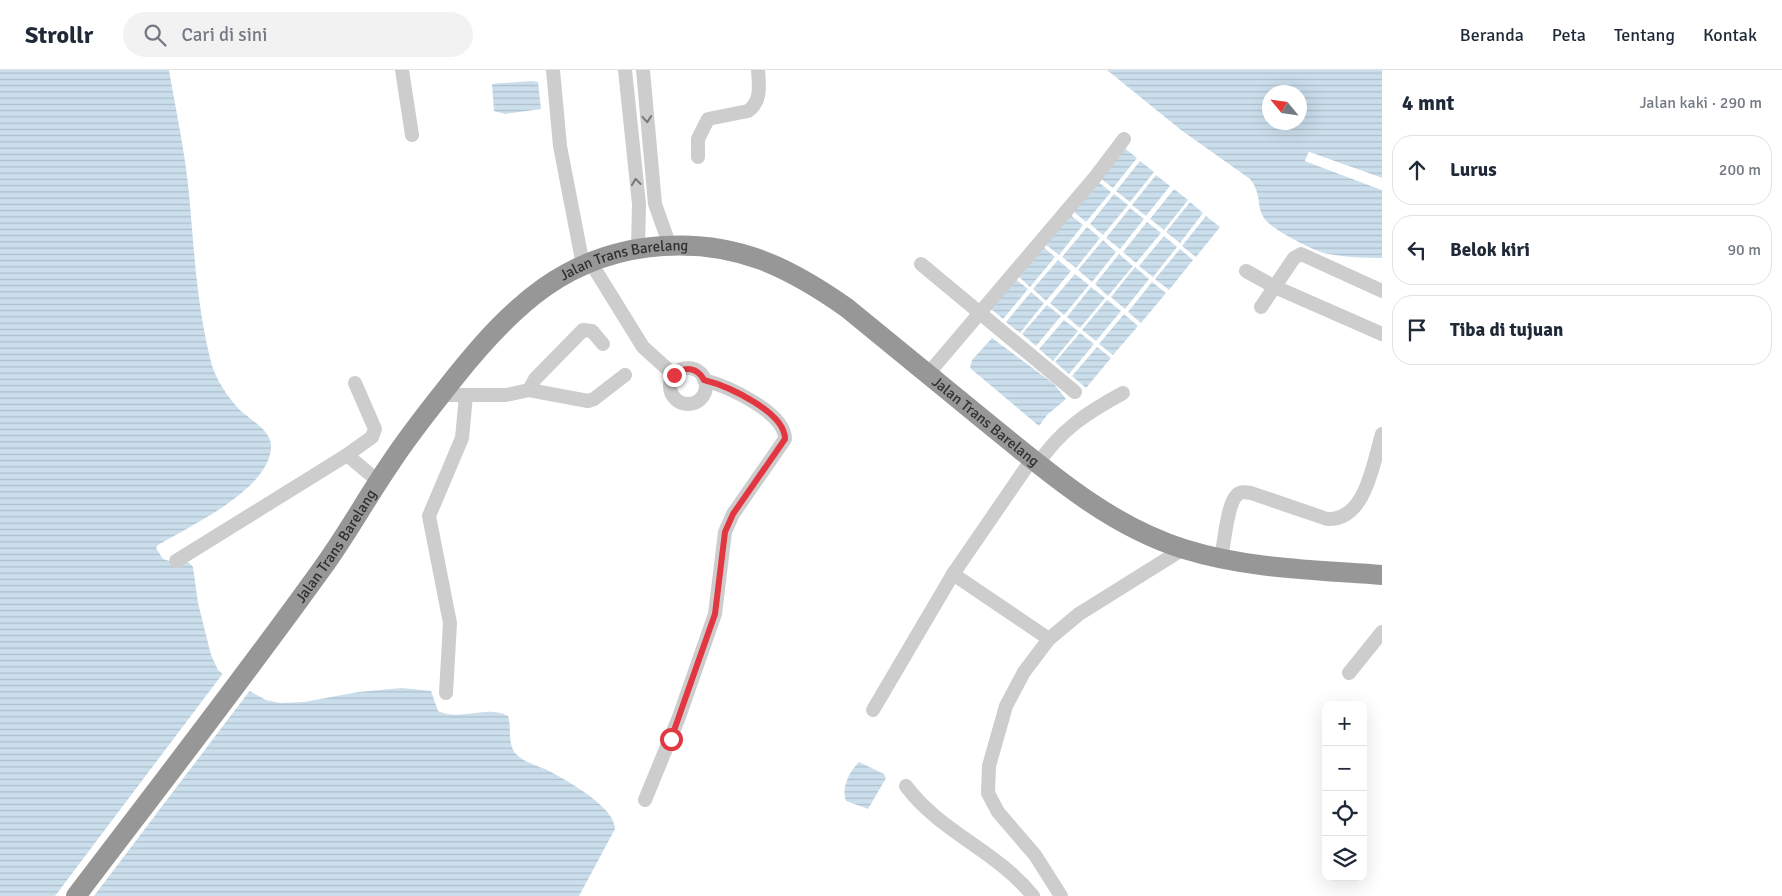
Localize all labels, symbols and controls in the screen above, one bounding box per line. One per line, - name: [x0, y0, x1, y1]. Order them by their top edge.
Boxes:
- search box: [123, 12, 473, 57]
- text: Strollr: [25, 20, 93, 50]
- icon: search: [141, 21, 169, 49]
- text: Cari di sini: [181, 23, 267, 47]
- text: Beranda: [1460, 24, 1524, 46]
- text: Peta: [1552, 24, 1586, 46]
- text: Tentang: [1614, 24, 1675, 46]
- text: Kontak: [1703, 24, 1757, 46]
- north arrow: [1262, 85, 1307, 130]
- text: 4 mnt: [1402, 90, 1454, 116]
- text: Jalan kaki · 290 m: [1640, 93, 1762, 113]
- one-way arrow: [641, 115, 652, 123]
- icon: ahead: [1403, 156, 1431, 184]
- text: Lurus: [1450, 158, 1497, 182]
- text: 200 m: [1719, 160, 1761, 180]
- one-way arrow: [631, 178, 642, 186]
- street label: Jalan Trans Barelang: [556, 236, 689, 284]
- icon: left: [1403, 236, 1431, 264]
- text: Belok kiri: [1450, 238, 1530, 262]
- text: 90 m: [1727, 240, 1761, 260]
- icon: arrive: [1403, 316, 1431, 344]
- text: Tiba di tujuan: [1450, 318, 1563, 342]
- route end: [663, 364, 686, 387]
- street label: Jalan Trans Barelang: [928, 373, 1043, 470]
- street label: Jalan Trans Barelang: [291, 486, 380, 606]
- map controls: [1322, 701, 1367, 881]
- button: +: [1322, 701, 1367, 746]
- route start: [660, 728, 683, 751]
- button: −: [1322, 746, 1367, 791]
- button: locate: [1322, 791, 1367, 836]
- button: layers: [1322, 836, 1367, 881]

